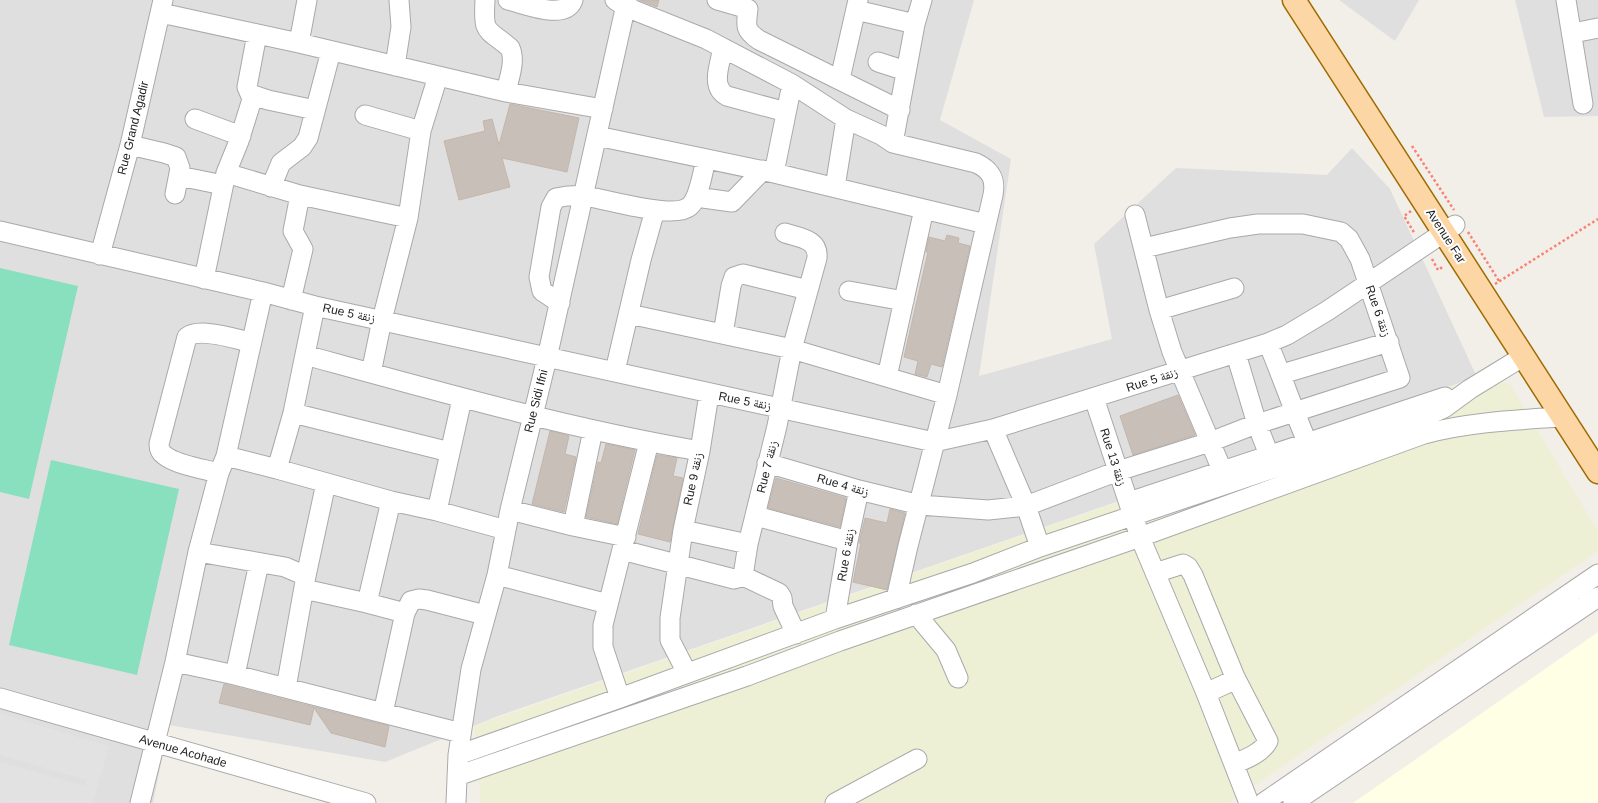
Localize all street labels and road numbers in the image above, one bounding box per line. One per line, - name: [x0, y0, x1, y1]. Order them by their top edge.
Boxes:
- street label: Rue Grand Agadir: [115, 80, 151, 176]
- street label: Avenue Far: [1423, 206, 1469, 266]
- street label: Rue 6 زنقة: [1363, 283, 1393, 339]
- street label: Rue 5 زنقة: [321, 301, 377, 325]
- street label: Rue 5 زنقة: [1124, 365, 1180, 395]
- street label: Rue Sidi Ifni: [521, 368, 551, 434]
- street label: Rue 5 زنقة: [717, 389, 773, 413]
- street label: Rue 13 زنقة: [1097, 426, 1129, 488]
- street label: Rue 7 زنقة: [754, 439, 780, 495]
- street label: Rue 9 زنقة: [681, 451, 705, 507]
- street label: Rue 4 زنقة: [815, 471, 871, 499]
- street label: Rue 6 زنقة: [834, 527, 858, 582]
- street label: Avenue Acohade: [138, 732, 229, 770]

